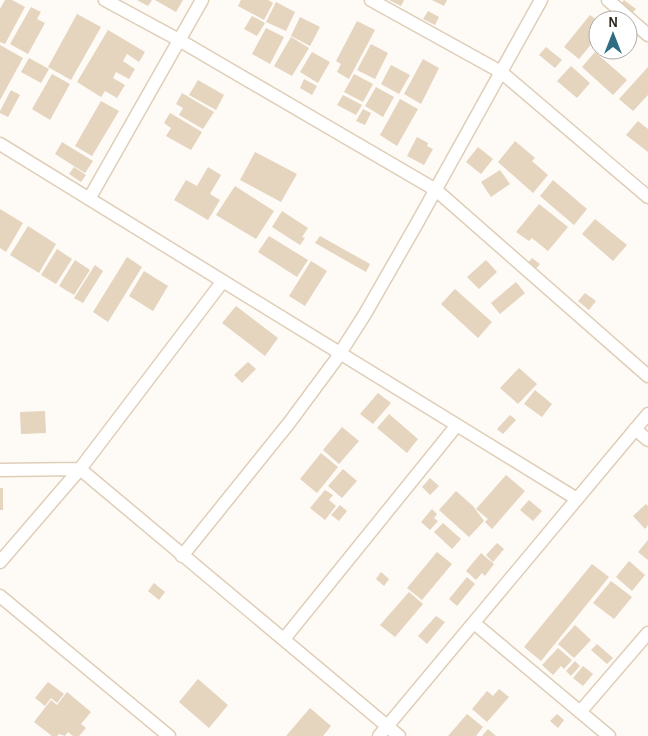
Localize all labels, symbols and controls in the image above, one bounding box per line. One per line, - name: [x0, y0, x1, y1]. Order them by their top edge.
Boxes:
- north arrow: [588, 10, 638, 60]
- text: N: [608, 16, 618, 30]

